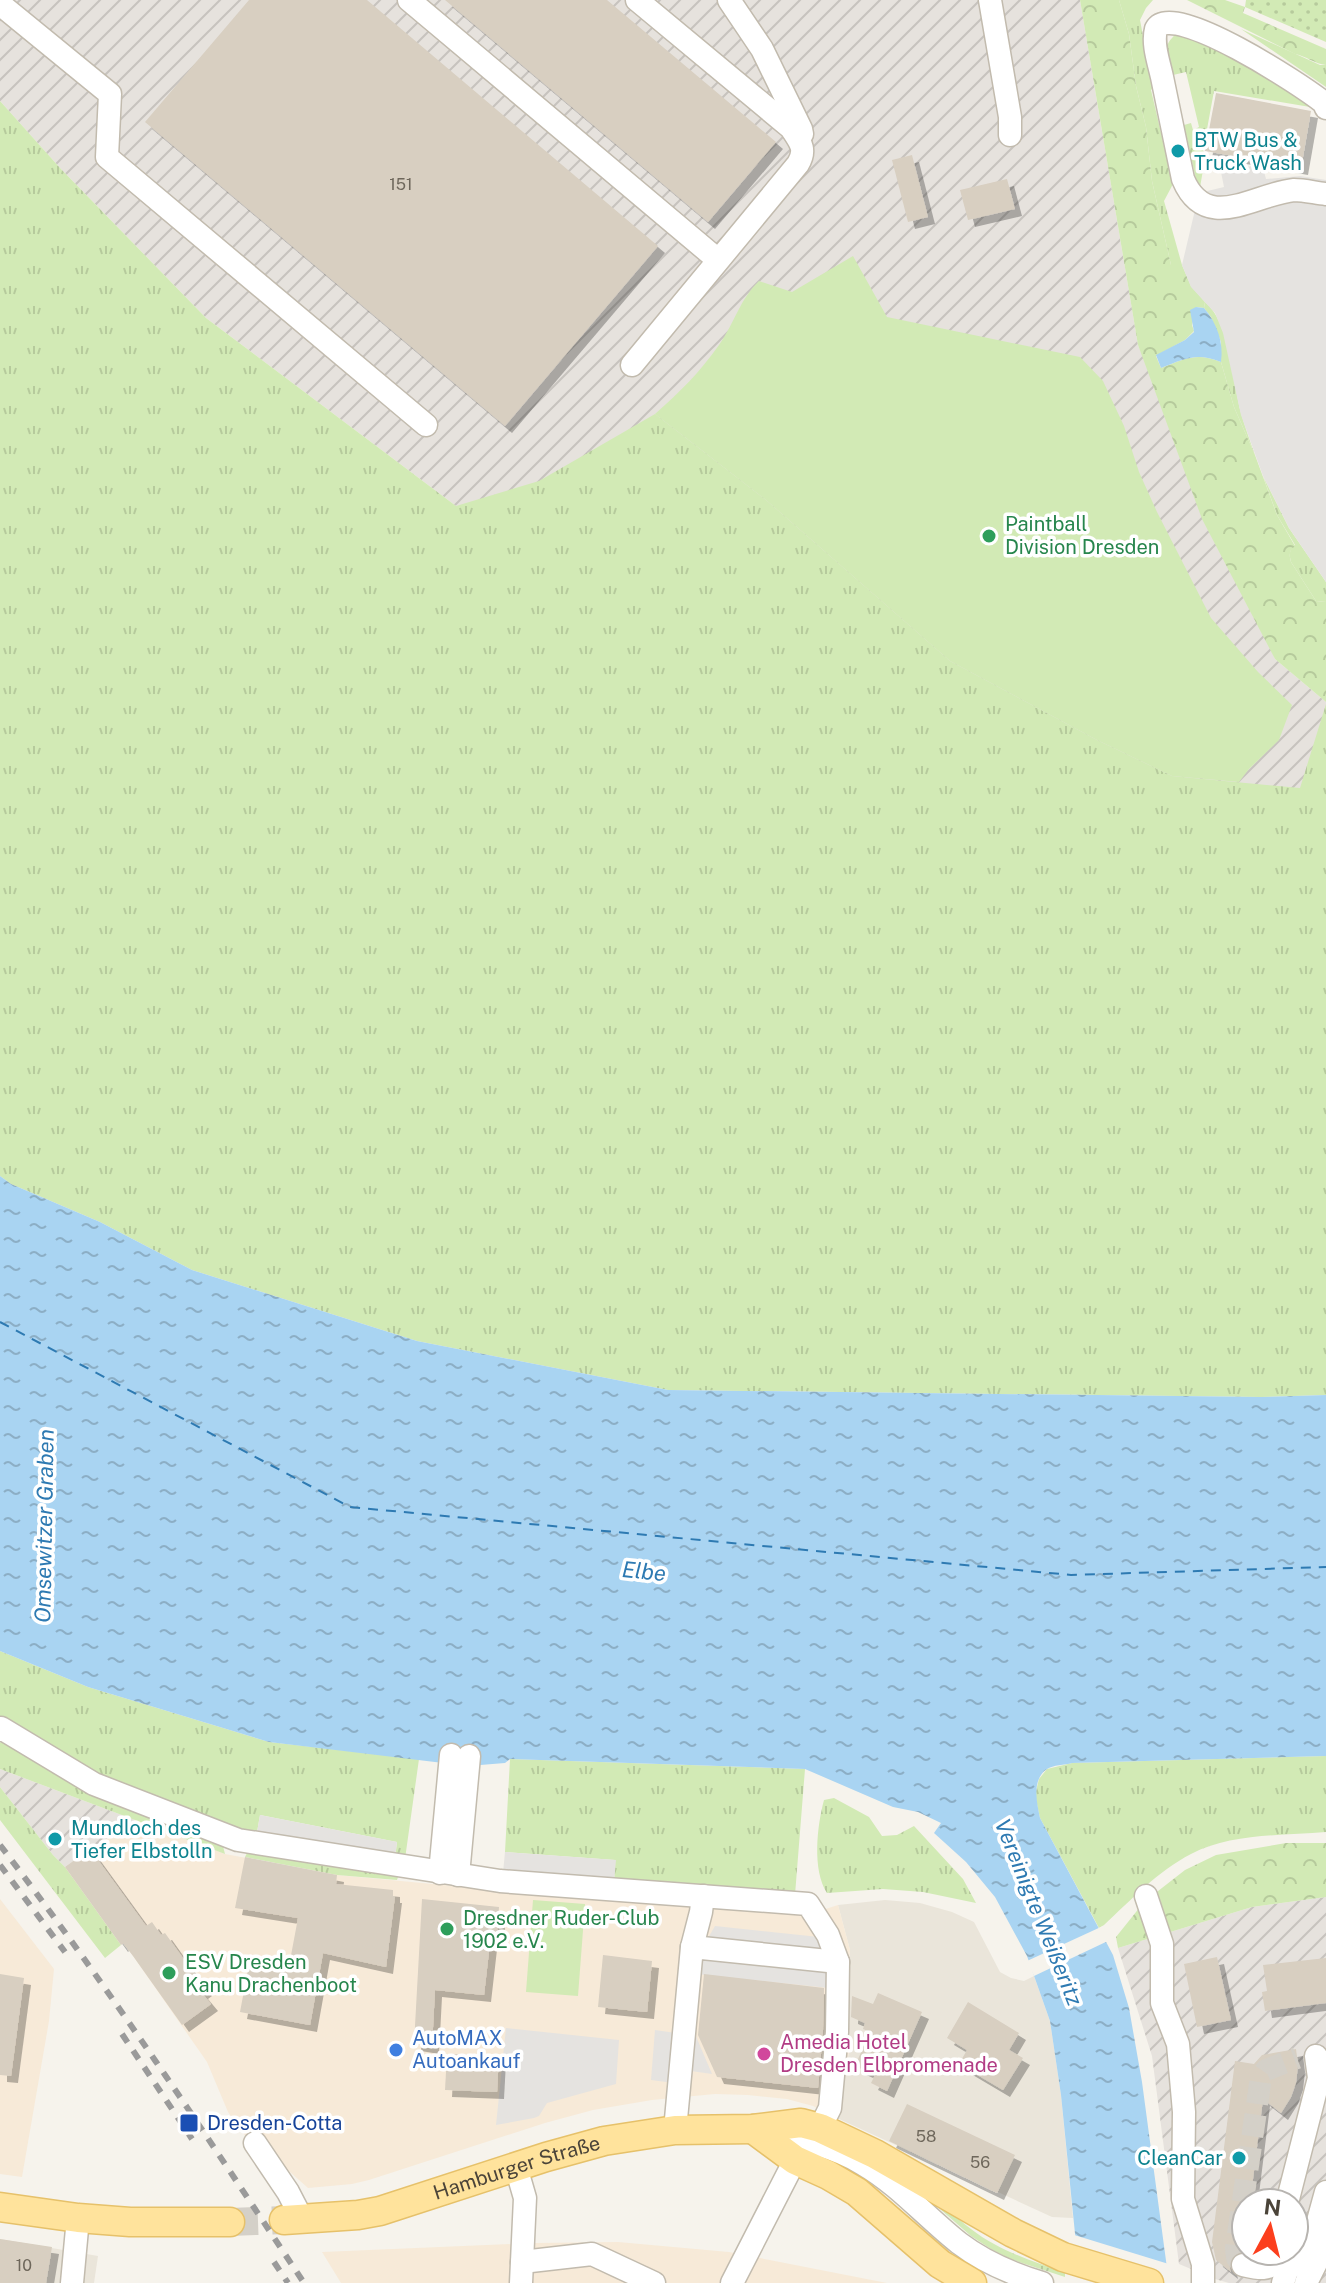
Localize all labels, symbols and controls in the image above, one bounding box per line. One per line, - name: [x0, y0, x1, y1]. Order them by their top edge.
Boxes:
- place label: BTW Bus & Truck Wash: [1194, 128, 1302, 175]
- marker: BTW Bus & Truck Wash: [1169, 142, 1187, 160]
- house number: 151: [389, 175, 413, 194]
- place label: Paintball Division Dresden: [1005, 512, 1159, 559]
- marker: Paintball Division Dresden: [980, 527, 998, 545]
- water label: Omsewitzer Graben: [29, 1429, 59, 1623]
- water label: Elbe: [621, 1556, 667, 1586]
- water label: Vereinigte Weißeritz: [990, 1815, 1089, 2010]
- place label: Mundloch des Tiefer Elbstolln: [71, 1816, 213, 1863]
- marker: Mundloch des Tiefer Elbstolln: [46, 1830, 64, 1848]
- place label: Dresdner Ruder-Club 1902 e.V.: [463, 1906, 659, 1953]
- marker: Dresdner Ruder-Club 1902 e.V.: [438, 1920, 456, 1938]
- place label: ESV Dresden Kanu Drachenboot: [185, 1950, 357, 1997]
- marker: ESV Dresden Kanu Drachenboot: [160, 1964, 178, 1982]
- place label: AutoMAX Autoankauf: [412, 2026, 521, 2073]
- place label: Amedia Hotel Dresden Elbpromenade: [780, 2030, 998, 2077]
- marker: AutoMAX Autoankauf: [387, 2041, 405, 2059]
- marker: Amedia Hotel Dresden Elbpromenade: [755, 2045, 773, 2063]
- place label: Dresden-Cotta: [207, 2111, 342, 2135]
- marker: Dresden-Cotta: [178, 2112, 200, 2134]
- house number: 58: [916, 2127, 936, 2146]
- street label: Hamburger Straße: [430, 2131, 603, 2205]
- place label: CleanCar: [1137, 2146, 1223, 2170]
- marker: CleanCar: [1230, 2149, 1248, 2167]
- house number: 56: [970, 2153, 990, 2172]
- north arrow: [1230, 2187, 1310, 2267]
- text: N: [1262, 2193, 1283, 2221]
- house number: 10: [16, 2256, 32, 2275]

